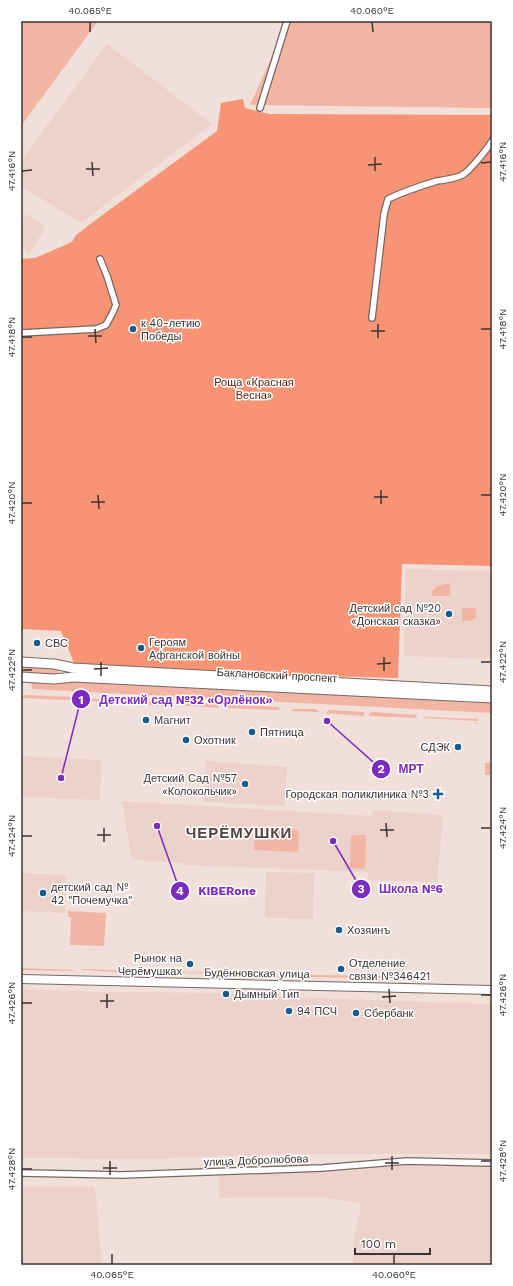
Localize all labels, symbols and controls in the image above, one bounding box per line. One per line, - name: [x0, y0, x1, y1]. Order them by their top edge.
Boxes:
- text: 40.065°E: [68, 5, 112, 16]
- text: 40.060°E: [350, 5, 394, 16]
- text: 47.416°N: [497, 142, 508, 182]
- text: 47.416°N: [6, 151, 17, 191]
- text: 47.418°N: [497, 309, 508, 349]
- text: 47.418°N: [6, 317, 17, 357]
- place label: к 40-летию Победы: [141, 317, 200, 343]
- marker: к 40-летию Победы: [128, 324, 138, 334]
- park label: Роща «Красная Весна»: [214, 376, 294, 402]
- text: 47.420°N: [497, 474, 508, 516]
- text: 47.420°N: [6, 482, 17, 524]
- place label: Детский сад №20 «Донская сказка»: [349, 602, 441, 628]
- marker: Детский сад №20 «Донская сказка»: [444, 609, 454, 619]
- place label: Героям Афганской войны: [149, 636, 240, 662]
- place label: СВС: [45, 637, 68, 650]
- marker: СВС: [32, 638, 42, 648]
- text: 47.422°N: [497, 641, 508, 683]
- marker: Героям Афганской войны: [136, 643, 146, 653]
- text: 47.422°N: [6, 649, 17, 691]
- street label: Баклановский проспект: [216, 666, 338, 685]
- callout: Детский сад №32 «Орлёнок»: [71, 687, 280, 711]
- text: 1: [78, 693, 84, 707]
- text: Детский сад №32 «Орлёнок»: [99, 693, 273, 707]
- place label: Магнит: [154, 714, 191, 727]
- marker: Магнит: [141, 715, 151, 725]
- place label: Пятница: [260, 726, 304, 739]
- marker: Пятница: [247, 727, 257, 737]
- place label: Охотник: [194, 734, 236, 747]
- marker: Охотник: [181, 735, 191, 745]
- place label: СДЭК: [421, 741, 451, 754]
- marker: СДЭК: [453, 742, 463, 752]
- callout: МРТ: [371, 757, 432, 781]
- text: 2: [377, 762, 385, 776]
- text: МРТ: [398, 762, 424, 776]
- place label: Детский Сад №57 «Колокольчик»: [144, 772, 237, 798]
- marker: Детский Сад №57 «Колокольчик»: [240, 779, 250, 789]
- place label: Городская поликлиника №3: [285, 788, 429, 801]
- marker: Городская поликлиника №3: [432, 788, 444, 800]
- text: 47.424°N: [497, 807, 508, 849]
- text: 47.424°N: [6, 815, 17, 857]
- district label: ЧЕРЁМУШКИ: [186, 824, 292, 842]
- callout: Школа №6: [351, 877, 451, 901]
- callout: KIBERone: [170, 879, 264, 903]
- place label: детский сад № 42 "Почемучка": [51, 881, 132, 907]
- text: 3: [357, 882, 365, 896]
- text: Школа №6: [379, 882, 443, 896]
- text: 4: [176, 884, 184, 898]
- text: KIBERone: [198, 884, 256, 898]
- marker: детский сад № 42 "Почемучка": [38, 888, 48, 898]
- place label: Хозяинъ: [347, 924, 390, 937]
- marker: Хозяинъ: [334, 925, 344, 935]
- place label: Рынок на Черёмушках: [118, 952, 183, 978]
- place label: Отделение связи №346421: [349, 957, 430, 983]
- marker: Рынок на Черёмушках: [185, 959, 195, 969]
- marker: Отделение связи №346421: [336, 964, 346, 974]
- street label: Будённовская улица: [204, 966, 311, 981]
- text: 47.426°N: [497, 974, 508, 1016]
- text: 47.426°N: [6, 982, 17, 1024]
- place label: Дымный Тип: [234, 988, 299, 1001]
- marker: Дымный Тип: [221, 989, 231, 999]
- place label: 94 ПСЧ: [297, 1005, 337, 1018]
- marker: 94 ПСЧ: [284, 1006, 294, 1016]
- place label: Сбербанк: [364, 1007, 414, 1020]
- marker: Сбербанк: [351, 1008, 361, 1018]
- text: 47.428°N: [497, 1140, 508, 1182]
- text: 47.428°N: [6, 1148, 17, 1190]
- street label: улица Добролюбова: [203, 1152, 310, 1169]
- scale bar: [355, 1230, 430, 1256]
- text: 100 m: [361, 1237, 396, 1251]
- text: 40.065°E: [90, 1269, 134, 1280]
- text: 40.060°E: [372, 1269, 416, 1280]

